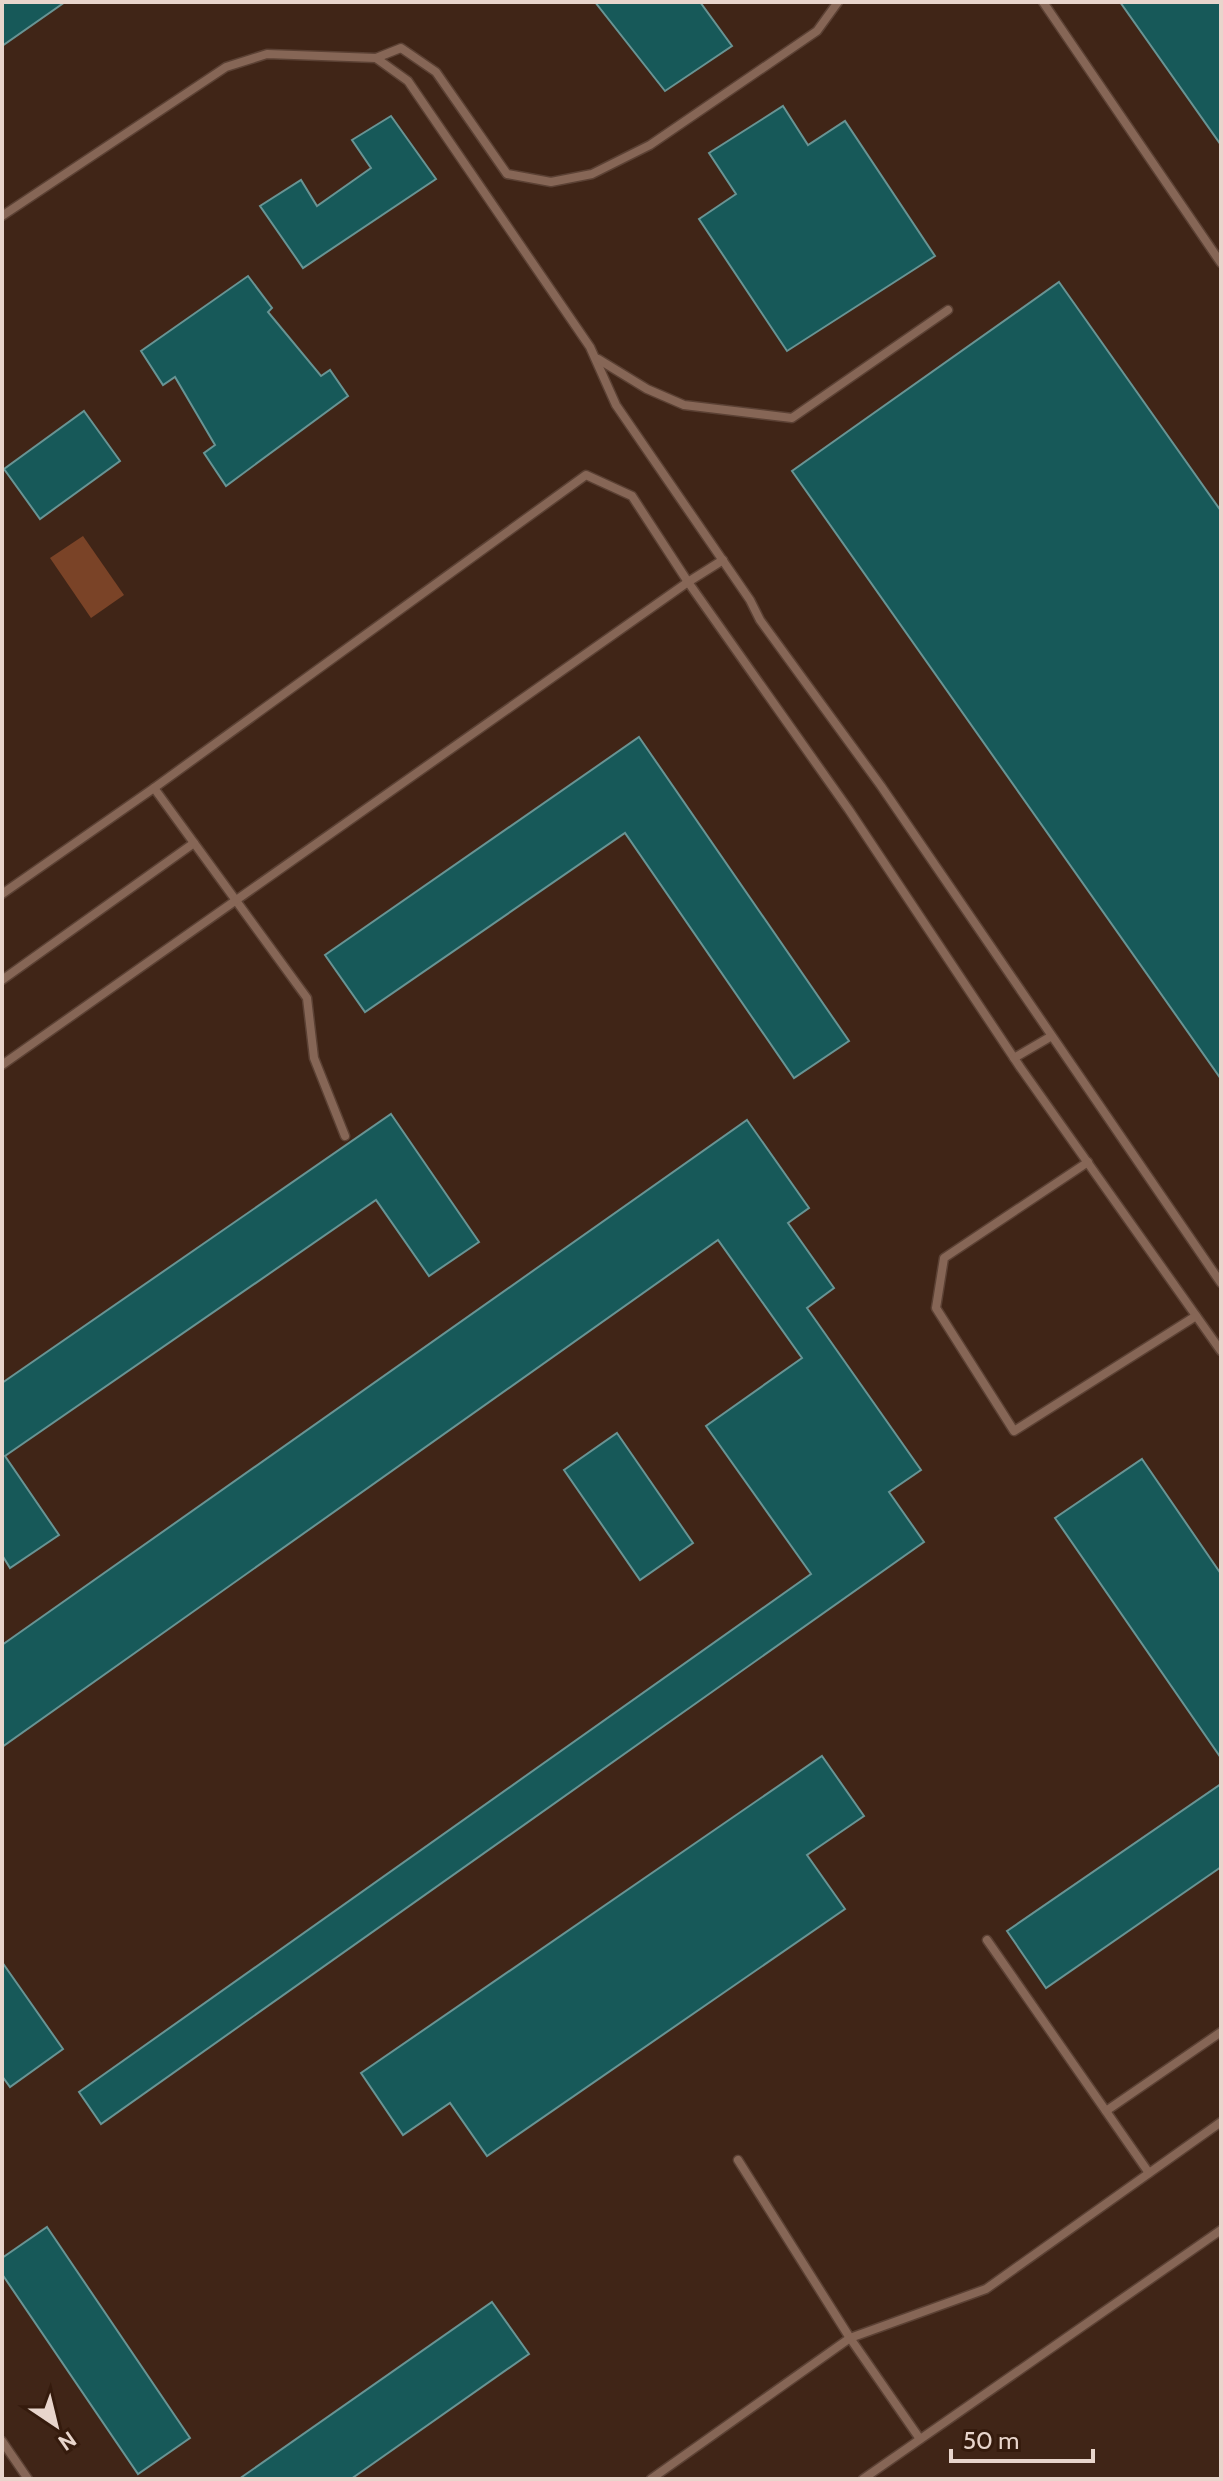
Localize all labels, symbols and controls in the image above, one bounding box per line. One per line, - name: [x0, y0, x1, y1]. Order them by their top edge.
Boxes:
- north arrow: [16, 2385, 96, 2465]
- scale bar: [951, 2413, 1093, 2463]
- text: N: [53, 2425, 81, 2456]
- text: 50 m: [963, 2426, 1019, 2455]

